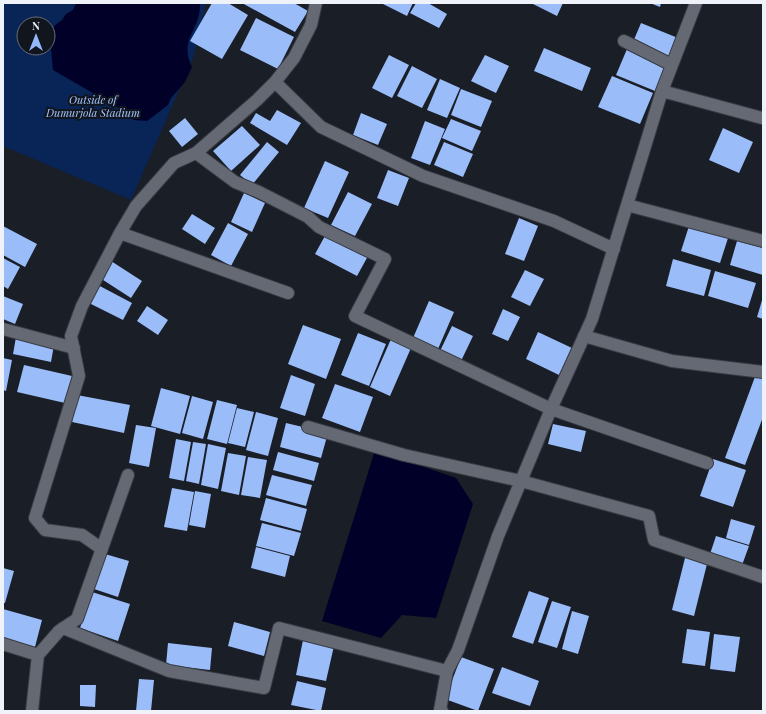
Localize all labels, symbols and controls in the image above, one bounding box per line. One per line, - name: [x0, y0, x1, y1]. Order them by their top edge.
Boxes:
- north arrow: [16, 16, 56, 56]
- text: N: [32, 18, 40, 33]
- park label: Outside of Dumurjola Stadium: [45, 92, 140, 120]

